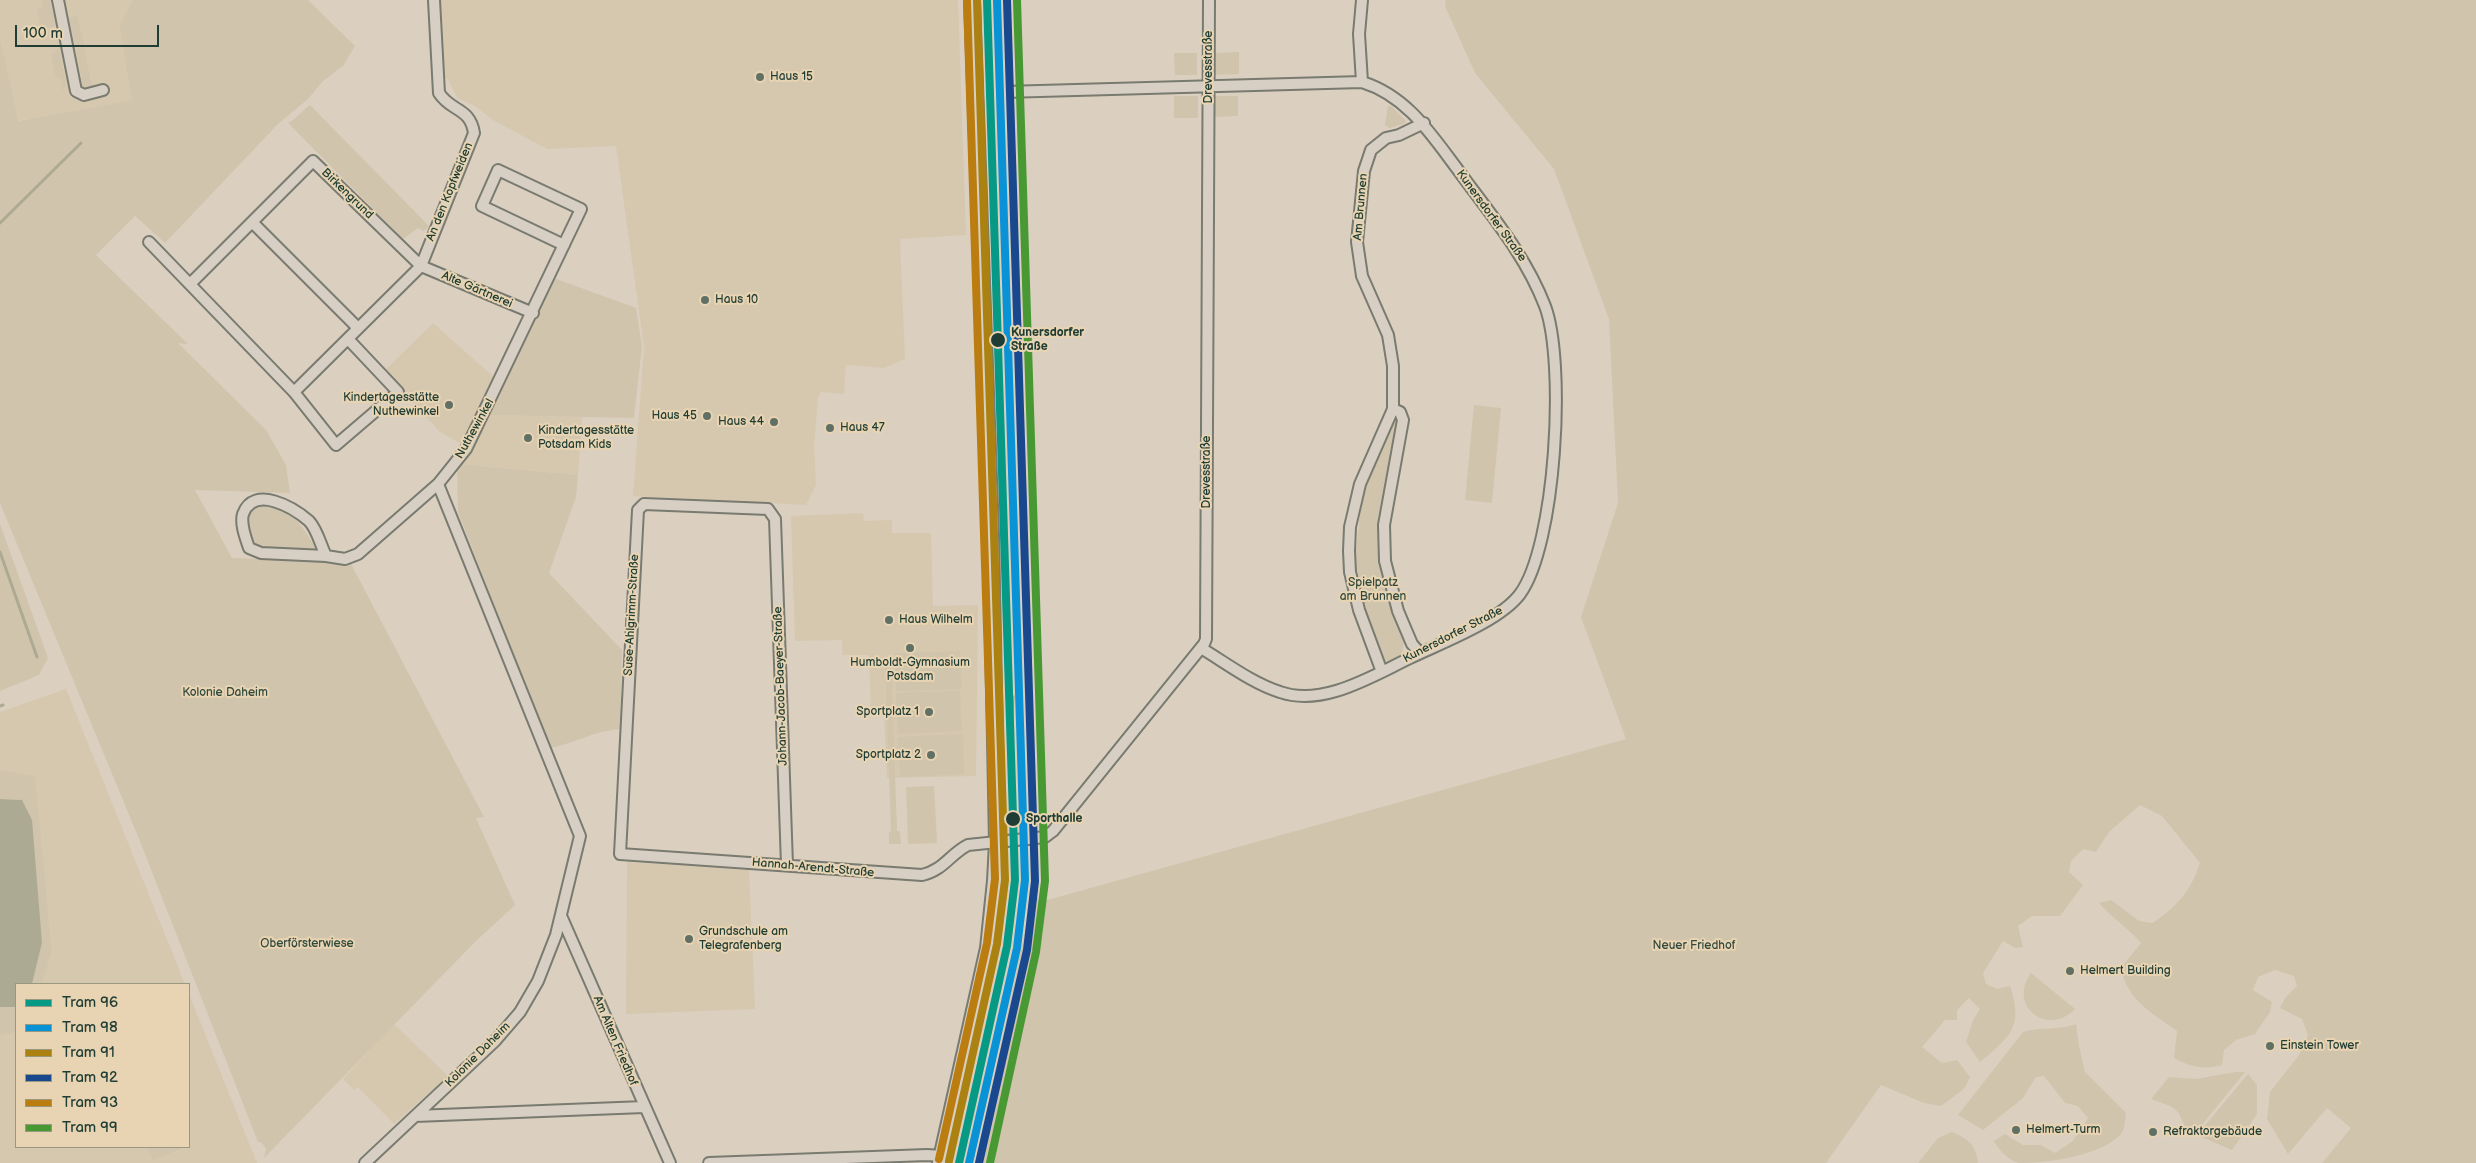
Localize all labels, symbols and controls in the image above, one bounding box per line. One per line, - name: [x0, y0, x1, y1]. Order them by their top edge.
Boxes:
- scale bar: [18, 15, 161, 47]
- text: 100 m: [23, 24, 63, 43]
- street label: Drevesstraße: [1202, 31, 1216, 103]
- place label: Haus 15: [770, 70, 813, 84]
- marker: Haus 15: [754, 71, 766, 83]
- street label: An den Kopfweiden: [424, 141, 476, 243]
- street label: Birkengrund: [318, 166, 376, 222]
- street label: Kunersdorfer Straße: [1453, 167, 1529, 265]
- street label: Am Brunnen: [1351, 173, 1371, 241]
- street label: Alte Gärtnerei: [439, 269, 515, 311]
- place label: Haus 10: [715, 293, 758, 307]
- marker: Haus 10: [699, 294, 711, 306]
- place label: Kunersdorfer Straße: [1011, 326, 1084, 354]
- marker: Kunersdorfer Straße: [989, 331, 1007, 349]
- place label: Kindertagesstätte Nuthewinkel: [343, 391, 439, 419]
- street label: Nuthewinkel: [453, 397, 497, 461]
- marker: Kindertagesstätte Nuthewinkel: [443, 399, 455, 411]
- place label: Haus 45: [651, 409, 697, 423]
- marker: Haus 45: [701, 410, 713, 422]
- place label: Haus 44: [718, 415, 764, 429]
- marker: Haus 44: [768, 416, 780, 428]
- place label: Haus 47: [840, 421, 885, 435]
- marker: Haus 47: [824, 422, 836, 434]
- place label: Kindertagesstätte Potsdam Kids: [538, 424, 634, 452]
- marker: Kindertagesstätte Potsdam Kids: [522, 432, 534, 444]
- street label: Drevesstraße: [1200, 436, 1214, 508]
- street label: Suse-Ahlgrimm-Straße: [622, 554, 642, 676]
- park label: Spielpatz am Brunnen: [1340, 576, 1406, 604]
- street label: Kunersdorfer Straße: [1401, 604, 1505, 666]
- street label: Johann-Jacob-Baeyer-Straße: [771, 606, 791, 766]
- place label: Haus Wilhelm: [899, 613, 973, 627]
- marker: Haus Wilhelm: [883, 614, 895, 626]
- marker: Humboldt-Gymnasium Potsdam: [904, 642, 916, 654]
- place label: Humboldt-Gymnasium Potsdam: [850, 656, 970, 684]
- park label: Kolonie Daheim: [182, 686, 268, 700]
- place label: Sportplatz 1: [856, 705, 919, 719]
- marker: Sportplatz 1: [923, 706, 935, 718]
- place label: Sportplatz 2: [856, 748, 921, 762]
- marker: Sportplatz 2: [925, 749, 937, 761]
- marker: Sporthalle: [1004, 810, 1022, 828]
- place label: Sporthalle: [1026, 812, 1082, 826]
- street label: Hannah-Arendt-Straße: [751, 855, 875, 881]
- place label: Grundschule am Telegrafenberg: [699, 925, 788, 953]
- marker: Grundschule am Telegrafenberg: [683, 933, 695, 945]
- park label: Oberförsterwiese: [260, 937, 354, 951]
- park label: Neuer Friedhof: [1653, 939, 1735, 953]
- place label: Helmert Building: [2080, 964, 2171, 978]
- marker: Helmert Building: [2064, 965, 2076, 977]
- legend: [15, 983, 190, 1148]
- text: Tram 96: [62, 993, 118, 1012]
- street label: Am Alten Friedhof: [590, 994, 640, 1088]
- text: Tram 98: [62, 1018, 118, 1037]
- street label: Kolonie Daheim: [443, 1020, 513, 1090]
- place label: Einstein Tower: [2280, 1039, 2359, 1053]
- marker: Einstein Tower: [2264, 1040, 2276, 1052]
- text: Tram 91: [62, 1043, 115, 1062]
- text: Tram 92: [62, 1068, 118, 1087]
- text: Tram 93: [62, 1093, 118, 1112]
- text: Tram 99: [62, 1118, 118, 1137]
- place label: Helmert-Turm: [2026, 1123, 2100, 1137]
- marker: Helmert-Turm: [2010, 1124, 2022, 1136]
- place label: Refraktorgebäude: [2163, 1125, 2262, 1139]
- marker: Refraktorgebäude: [2147, 1126, 2159, 1138]

